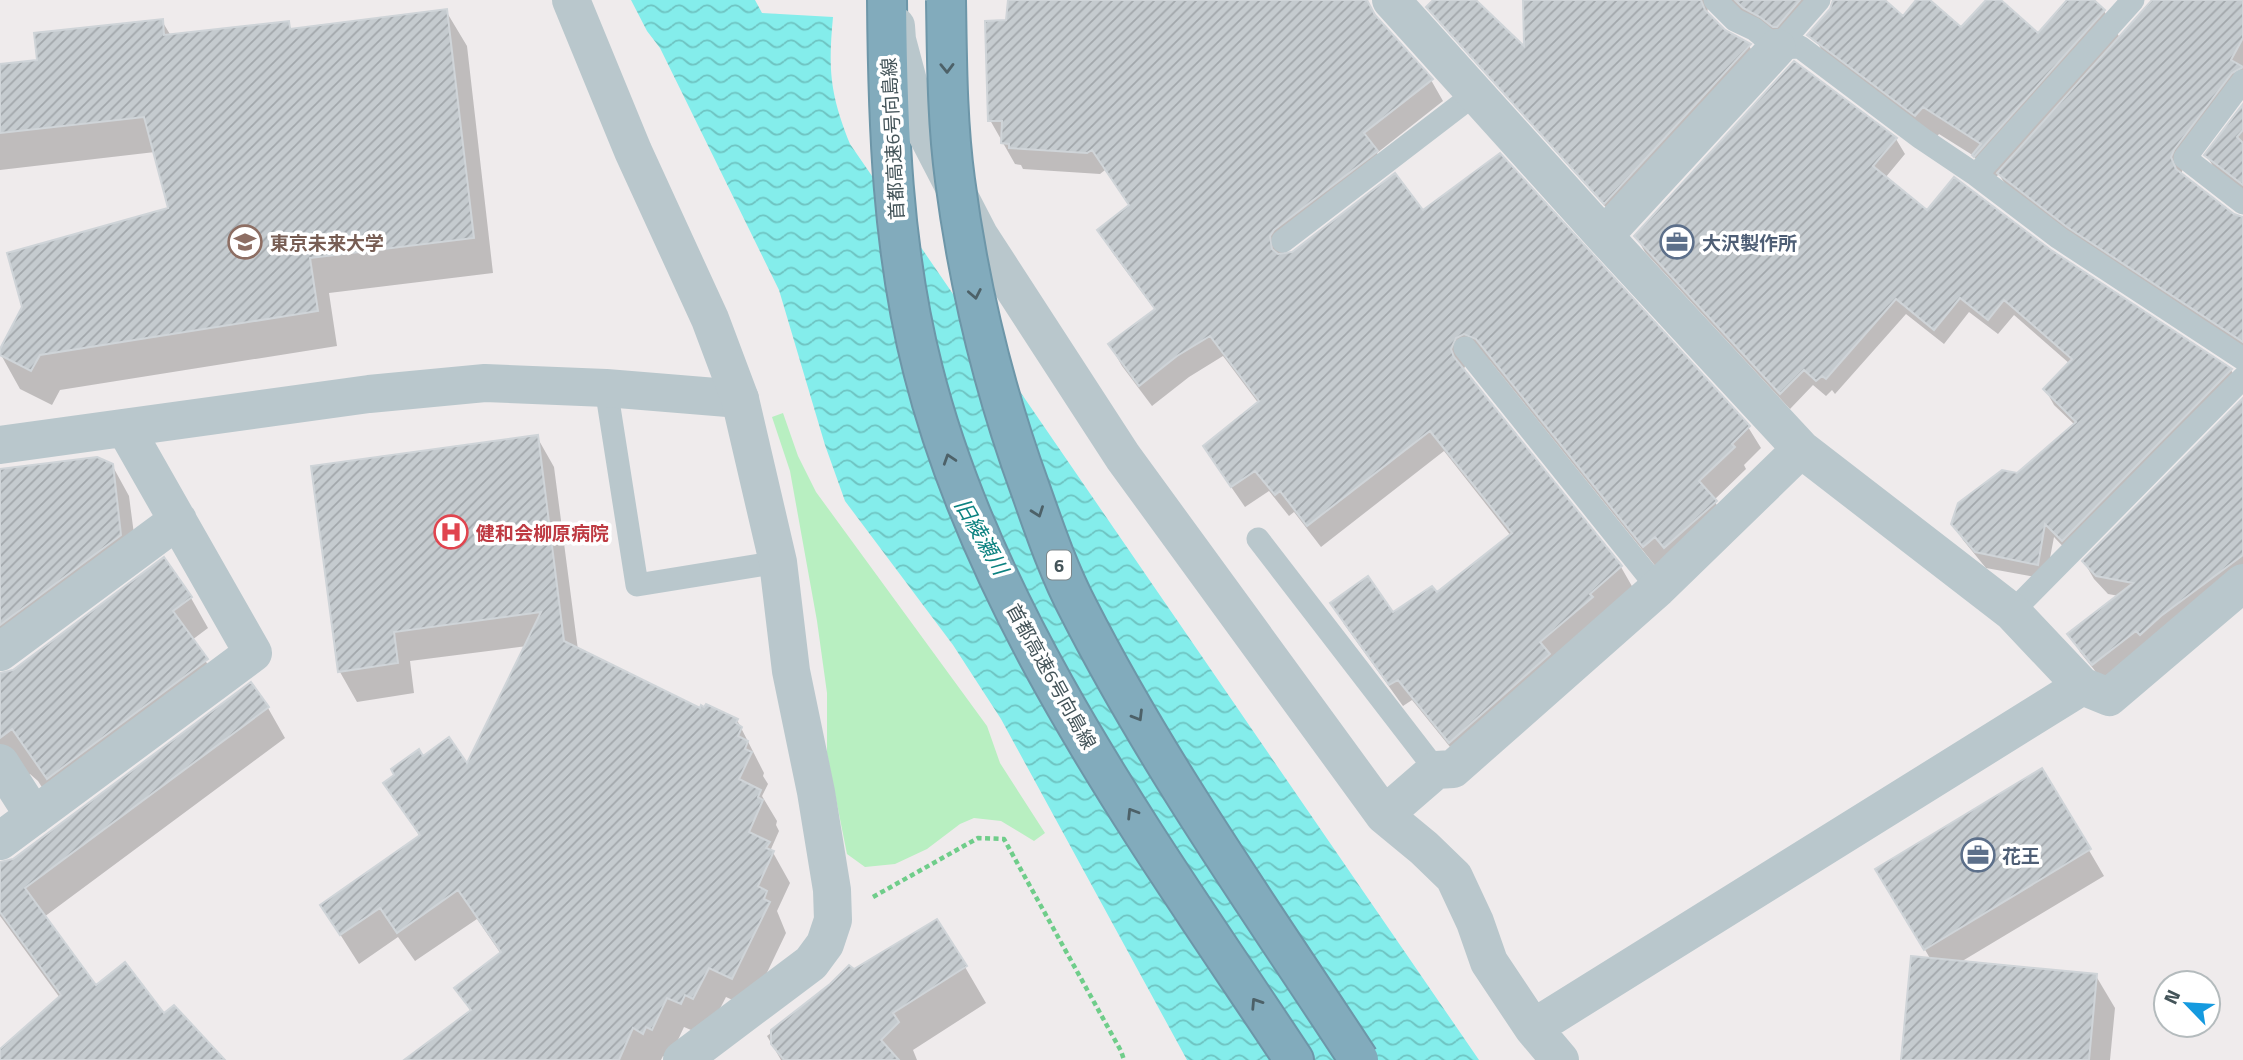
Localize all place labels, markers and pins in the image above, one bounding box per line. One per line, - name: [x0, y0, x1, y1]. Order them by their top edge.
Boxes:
- school or university icon: 東京未来大学: [226, 223, 264, 261]
- office icon: 大沢製作所: [1658, 223, 1696, 261]
- place label: 東京未来大学: [270, 228, 384, 257]
- place label: 大沢製作所: [1702, 228, 1797, 257]
- hospital icon: 健和会柳原病院: [432, 513, 470, 551]
- place label: 健和会柳原病院: [475, 518, 609, 547]
- office icon: 花王: [1959, 836, 1997, 874]
- place label: 花王: [2002, 841, 2040, 870]

